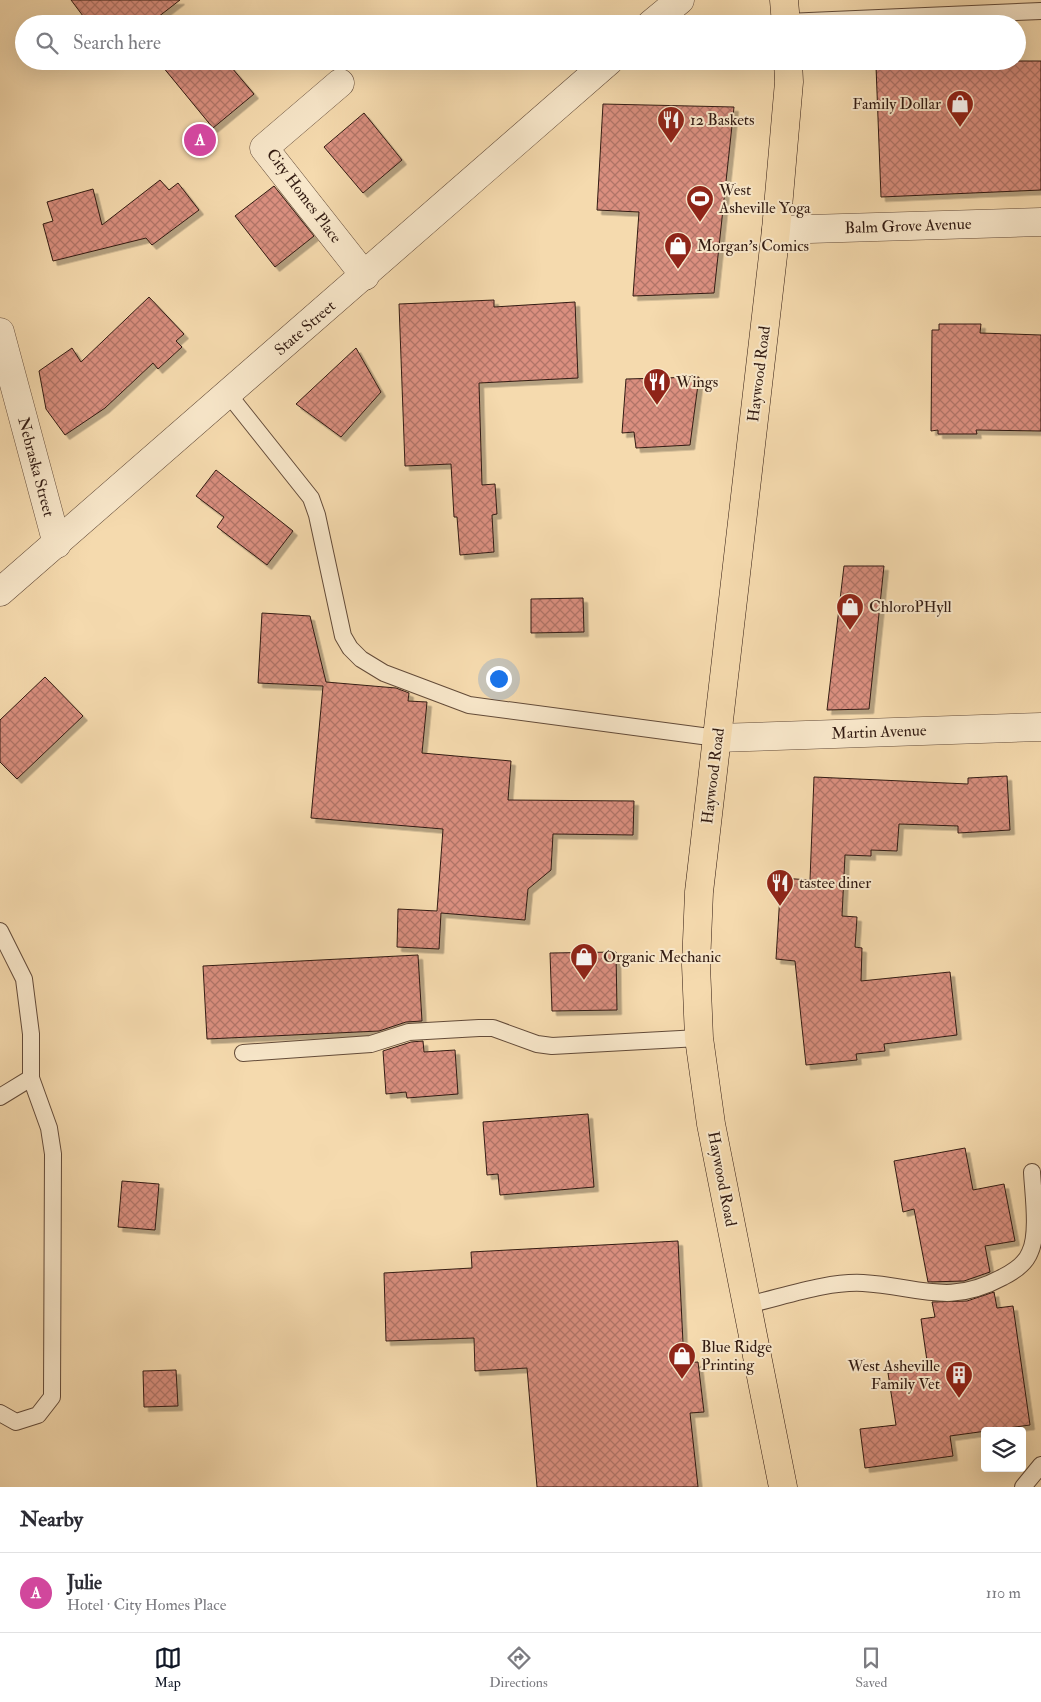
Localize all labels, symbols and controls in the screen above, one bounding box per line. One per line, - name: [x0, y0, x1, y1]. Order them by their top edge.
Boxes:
- search box: [15, 15, 1026, 70]
- icon: search: [33, 29, 61, 57]
- text: Search here: [73, 31, 161, 55]
- shop icon: Family Dollar: [945, 89, 975, 128]
- place label: Family Dollar: [852, 94, 941, 114]
- restaurant icon: 12 Baskets: [656, 105, 686, 144]
- place label: 12 Baskets: [690, 110, 755, 130]
- pin: A: [184, 121, 216, 159]
- street label: City Homes Place: [262, 145, 346, 247]
- place label: West Asheville Yoga: [718, 180, 811, 218]
- sports icon: West Asheville Yoga: [685, 184, 715, 223]
- street label: Balm Grove Avenue: [844, 214, 972, 238]
- shop icon: Morgan's Comics: [663, 231, 693, 270]
- place label: Morgan's Comics: [697, 236, 809, 256]
- street label: State Street: [270, 296, 340, 360]
- street label: Haywood Road: [743, 325, 775, 423]
- restaurant icon: Wings: [642, 367, 672, 406]
- place label: Wings: [675, 372, 718, 392]
- street label: Nebraska Street: [13, 415, 59, 519]
- shop icon: ChloroPHyll: [835, 592, 865, 631]
- place label: ChloroPHyll: [869, 597, 952, 617]
- your location: [486, 666, 512, 692]
- street label: Martin Avenue: [831, 720, 927, 744]
- street label: Haywood Road: [697, 727, 729, 825]
- restaurant icon: tastee diner: [765, 868, 795, 907]
- place label: tastee diner: [799, 873, 871, 893]
- shop icon: Organic Mechanic: [569, 942, 599, 981]
- place label: Organic Mechanic: [603, 947, 721, 967]
- street label: Haywood Road: [703, 1130, 741, 1228]
- place label: Blue Ridge Printing: [701, 1337, 772, 1375]
- shop icon: Blue Ridge Printing: [667, 1341, 697, 1380]
- place label: West Asheville Family Vet: [847, 1356, 940, 1394]
- building icon: West Asheville Family Vet: [944, 1360, 974, 1399]
- map controls: [981, 1427, 1026, 1472]
- button: layers: [981, 1427, 1026, 1472]
- text: Nearby: [20, 1506, 83, 1533]
- text: Julie: [67, 1571, 102, 1595]
- text: A: [31, 1583, 41, 1603]
- text: 110 m: [986, 1583, 1021, 1603]
- text: Hotel · City Homes Place: [67, 1595, 226, 1615]
- tab: Map: [154, 1644, 182, 1691]
- tab: Directions: [489, 1644, 548, 1691]
- tab: Saved: [855, 1644, 887, 1691]

